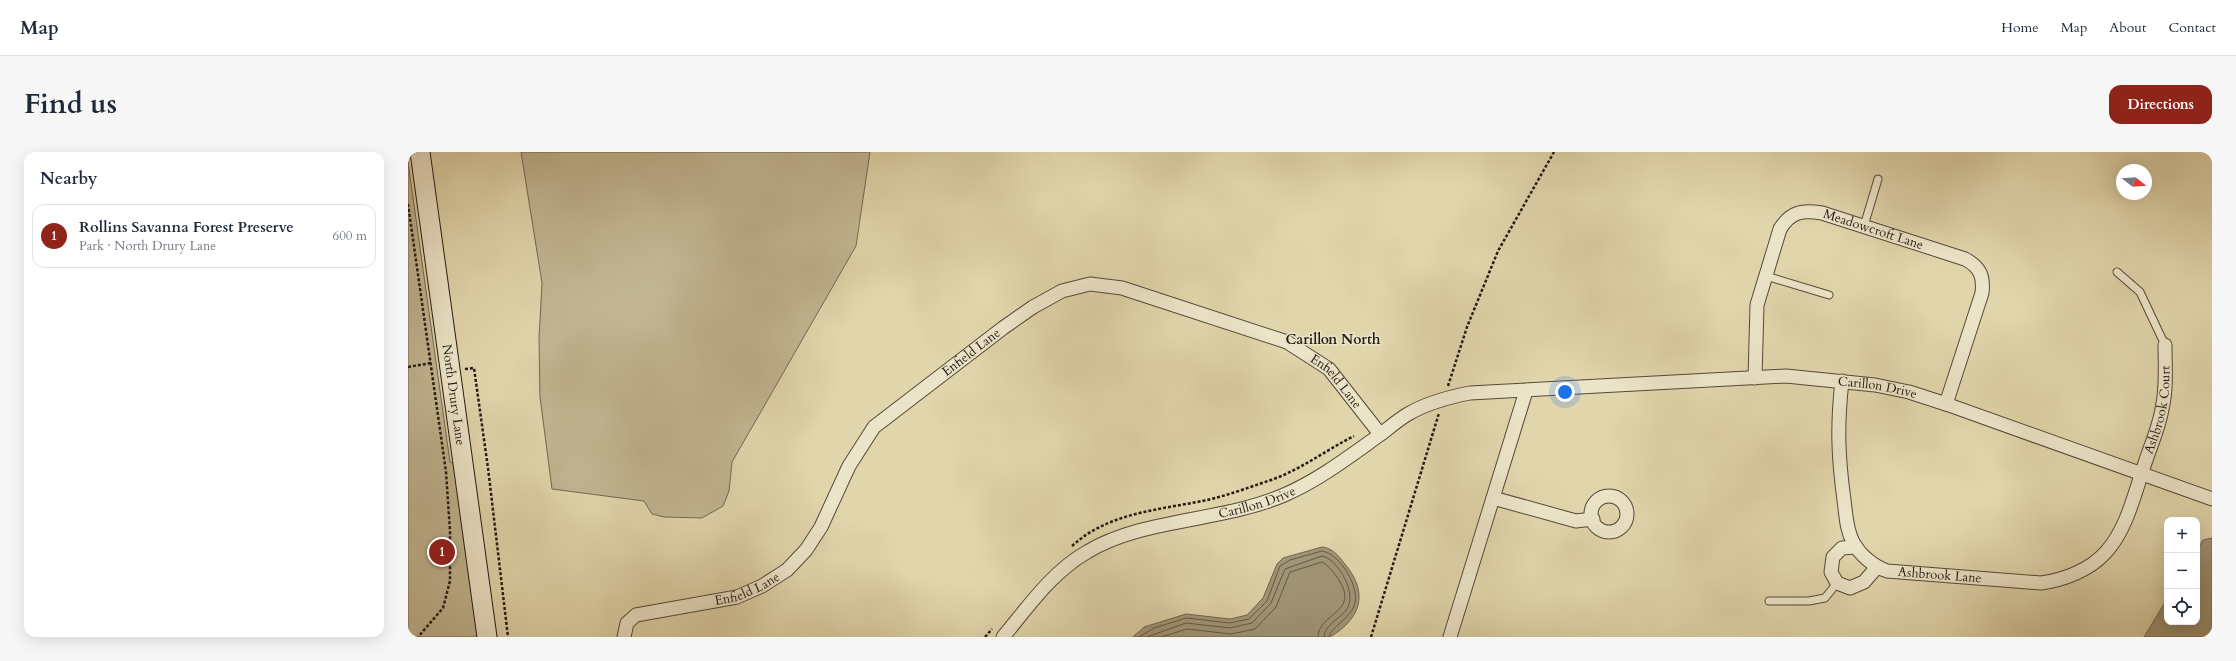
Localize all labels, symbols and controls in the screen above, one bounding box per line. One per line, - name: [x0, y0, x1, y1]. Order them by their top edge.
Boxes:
- text: Map: [20, 15, 59, 41]
- text: Home: [2001, 18, 2039, 37]
- text: Map: [2061, 18, 2087, 37]
- text: About: [2109, 18, 2146, 37]
- text: Contact: [2168, 18, 2216, 37]
- text: Find us: [24, 85, 117, 123]
- button: Directions: [2109, 85, 2212, 124]
- north arrow: [2116, 164, 2152, 200]
- text: Nearby: [40, 167, 97, 190]
- street label: Meadowcroft Lane: [1821, 205, 1926, 254]
- text: Rollins Savanna Forest Preserve: [79, 217, 294, 237]
- text: 1: [51, 227, 57, 245]
- text: 600 m: [333, 227, 367, 245]
- text: Park · North Drury Lane: [79, 237, 216, 255]
- street label: Enfield Lane: [938, 324, 1004, 381]
- district label: Carillon North: [1285, 330, 1381, 349]
- street label: North Drury Lane: [438, 343, 469, 447]
- street label: Enfield Lane: [1306, 350, 1366, 413]
- street label: Ashbrook Court: [2140, 366, 2174, 457]
- street label: Carillon Drive: [1837, 372, 1920, 403]
- your location: [1555, 382, 1575, 402]
- street label: Carillon Drive: [1217, 482, 1299, 523]
- map controls: [2164, 517, 2200, 625]
- button: +: [2164, 517, 2200, 553]
- pin: 1: [429, 537, 455, 567]
- button: −: [2164, 553, 2200, 589]
- street label: Ashbrook Lane: [1897, 563, 1982, 587]
- street label: Enfield Lane: [713, 568, 783, 610]
- button: locate: [2164, 589, 2200, 625]

